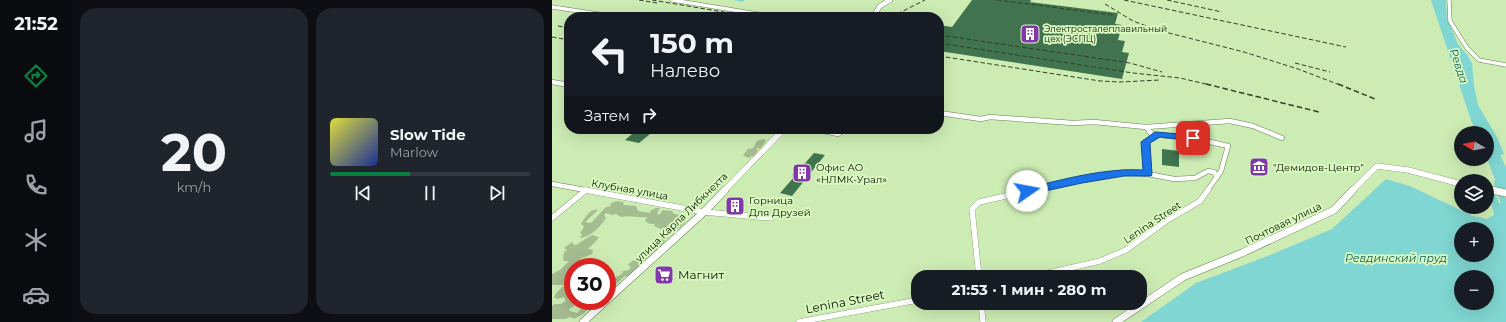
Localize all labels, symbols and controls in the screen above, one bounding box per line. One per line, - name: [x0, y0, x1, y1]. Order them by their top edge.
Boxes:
- text: 21:52: [14, 13, 58, 35]
- building icon: Электросталеплавильный цех (ЭСПЦ): [1019, 23, 1041, 45]
- place label: Электросталеплавильный цех (ЭСПЦ): [1044, 23, 1167, 44]
- text: 150 m: [650, 26, 734, 60]
- icon: left: [584, 28, 636, 80]
- water label: Ревда: [1447, 47, 1472, 86]
- text: Налево: [650, 60, 720, 82]
- icon: directions: [22, 62, 50, 90]
- icon: right: [638, 104, 660, 126]
- text: Затем: [584, 106, 630, 125]
- icon: music: [22, 117, 50, 145]
- text: 20: [161, 121, 227, 184]
- pin: [1176, 121, 1210, 155]
- text: Slow Tide: [390, 125, 466, 144]
- north arrow: [1454, 126, 1494, 166]
- map controls: [1454, 126, 1494, 310]
- icon: arrive: [1182, 127, 1204, 149]
- text: Marlow: [390, 144, 438, 160]
- museum icon: "Демидов-Центр": [1248, 156, 1270, 178]
- place label: Офис АО «НЛМК-Урал»: [816, 161, 887, 186]
- place label: "Демидов-Центр": [1273, 161, 1364, 174]
- building icon: Офис АО «НЛМК-Урал»: [791, 162, 813, 184]
- street label: улица Карла Либкнехта: [632, 170, 730, 266]
- position arrow: [1006, 170, 1048, 212]
- icon: phone: [22, 171, 50, 199]
- button: layers: [1454, 174, 1494, 214]
- street label: Клубная улица: [590, 176, 669, 203]
- text: km/h: [177, 179, 211, 195]
- icon: previous: [352, 182, 374, 204]
- icon: pause: [419, 182, 441, 204]
- icon: next: [486, 182, 508, 204]
- place label: Горница Для Друзей: [749, 194, 811, 219]
- building icon: Горница Для Друзей: [724, 195, 746, 217]
- street label: Lenina Street: [1121, 198, 1184, 246]
- street label: Почтовая улица: [1243, 199, 1323, 248]
- button: +: [1454, 222, 1494, 262]
- icon: climate: [22, 226, 50, 254]
- water label: Ревдинский пруд: [1345, 251, 1447, 265]
- speed limit sign: 30: [564, 258, 616, 310]
- supermarket icon: Магнит: [653, 264, 675, 286]
- place label: Магнит: [678, 267, 725, 282]
- button: −: [1454, 270, 1494, 310]
- text: 21:53 · 1 мин · 280 m: [952, 280, 1106, 299]
- icon: car: [22, 281, 50, 309]
- street label: Lenina Street: [804, 286, 886, 317]

